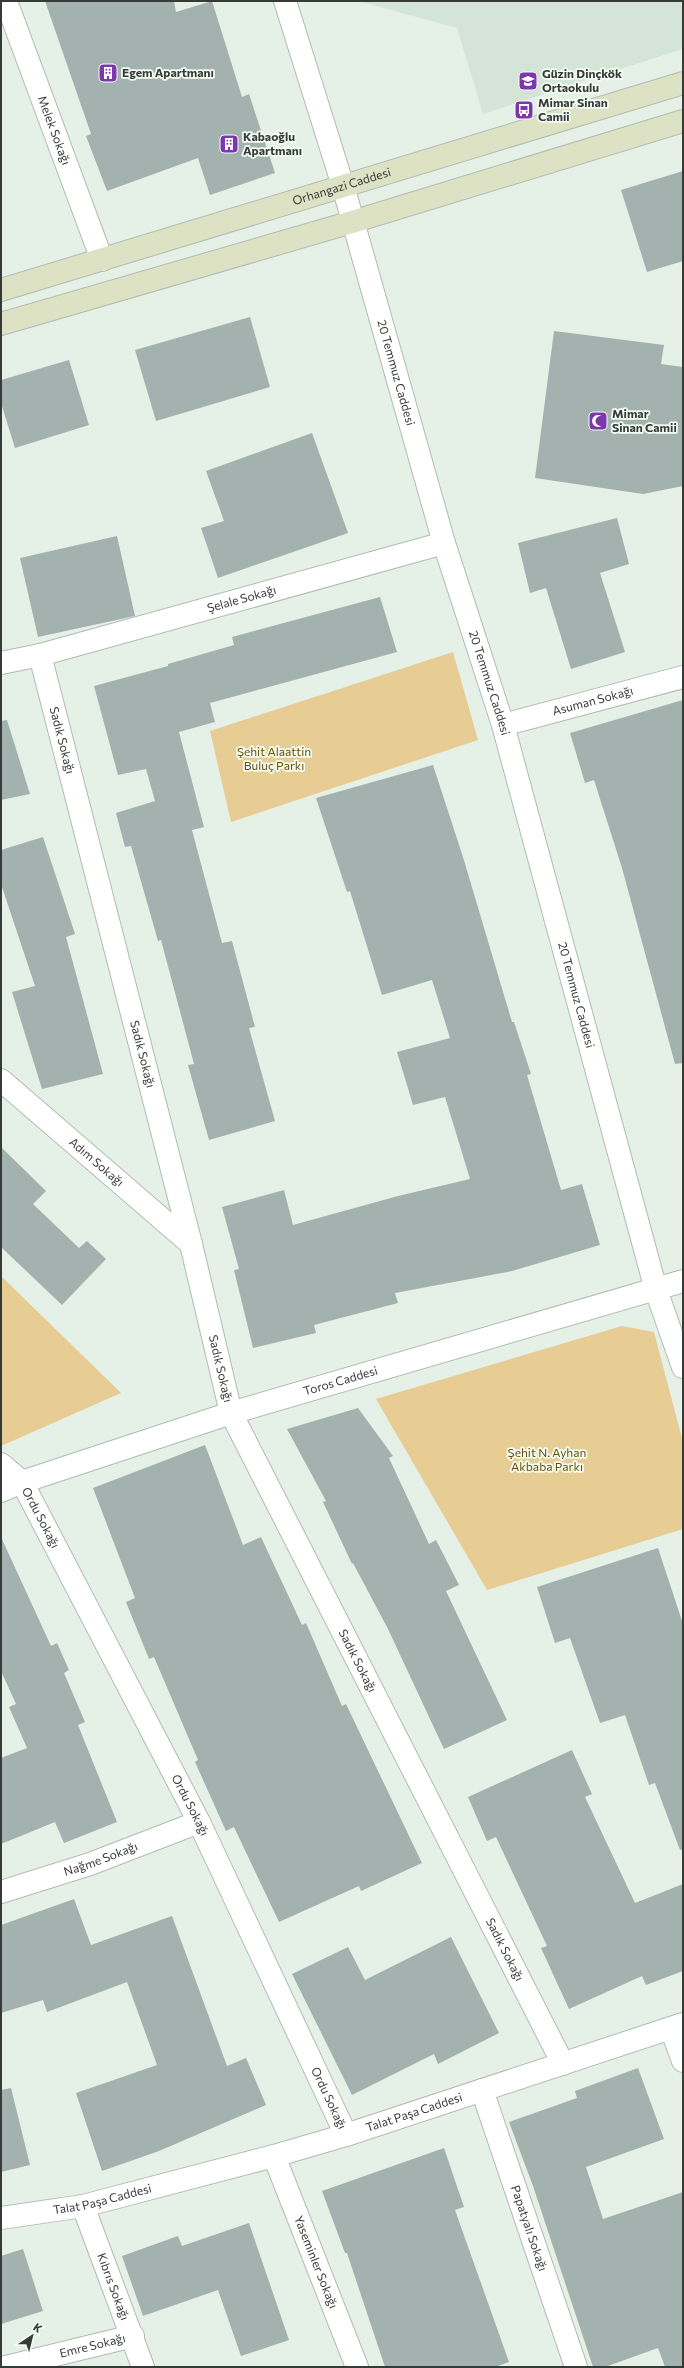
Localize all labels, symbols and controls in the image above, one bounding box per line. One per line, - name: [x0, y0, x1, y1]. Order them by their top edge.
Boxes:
- building icon: Egem Apartmanı: [97, 62, 119, 84]
- place label: Egem Apartmanı: [122, 65, 214, 79]
- place label: Güzin Dinçkök Ortaokulu: [542, 66, 622, 94]
- school or university icon: Güzin Dinçkök Ortaokulu: [517, 70, 539, 92]
- street label: Melek Sokağı: [36, 94, 74, 167]
- place label: Mimar Sinan Cami̇i: [538, 95, 608, 123]
- bus stop icon: Mimar Sinan Cami̇i: [513, 99, 535, 121]
- place label: Kabaoğlu Apartmanı: [243, 129, 302, 157]
- building icon: Kabaoğlu Apartmanı: [218, 133, 240, 155]
- street label: Orhangazi Caddesi: [291, 164, 392, 207]
- street label: 20 Temmuz Caddesi: [375, 318, 418, 427]
- place label: Mimar Sinan Camii: [612, 406, 677, 434]
- mosque icon: Mimar Sinan Camii: [587, 410, 609, 432]
- street label: Şelale Sokağı: [205, 582, 277, 614]
- street label: 20 Temmuz Caddesi: [467, 629, 513, 737]
- street label: Asuman Sokağı: [551, 683, 635, 718]
- street label: Sadık Sokağı: [47, 705, 78, 775]
- park label: Şehit Alaattin Buluç Parkı: [237, 744, 311, 772]
- street label: 20 Temmuz Caddesi: [556, 940, 598, 1049]
- street label: Sadık Sokağı: [128, 1019, 159, 1089]
- street label: Adım Sokağı: [67, 1134, 127, 1189]
- street label: Sadık Sokağı: [207, 1333, 236, 1403]
- street label: Toros Caddesi: [301, 1363, 379, 1398]
- park label: Şehit N. Ayhan Akbaba Parkı: [508, 1445, 586, 1473]
- street label: Ordu Sokağı: [20, 1484, 63, 1550]
- street label: Sadık Sokağı: [336, 1627, 380, 1694]
- street label: Ordu Sokağı: [169, 1772, 212, 1838]
- street label: Nağme Sokağı: [62, 1838, 139, 1878]
- street label: Sadık Sokağı: [484, 1915, 527, 1983]
- street label: Ordu Sokağı: [309, 2064, 350, 2131]
- street label: Talat Paşa Caddesi: [364, 2089, 464, 2134]
- street label: Talat Paşa Caddesi: [52, 2180, 153, 2216]
- street label: Papatyalı Sokağı: [509, 2183, 551, 2273]
- street label: Yaseminler Sokağı: [292, 2213, 341, 2310]
- street label: Kıbrıs Sokağı: [95, 2251, 133, 2322]
- north arrow: [12, 2316, 52, 2356]
- text: K: [31, 2320, 45, 2335]
- street label: Emre Sokağı: [58, 2330, 127, 2360]

